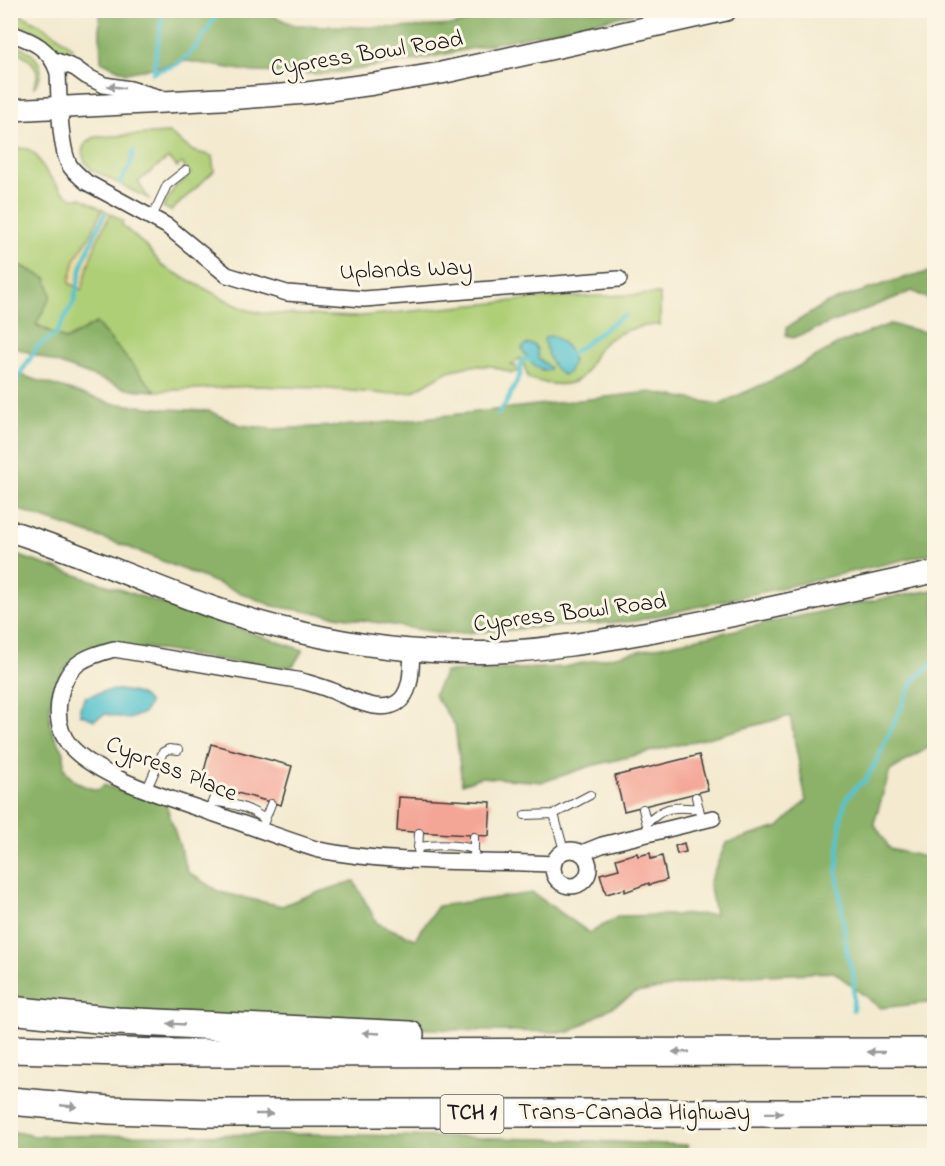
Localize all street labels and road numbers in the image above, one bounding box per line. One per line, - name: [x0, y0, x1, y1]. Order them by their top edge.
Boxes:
- street label: Cypress Bowl Road: [268, 22, 466, 88]
- street label: Uplands Way: [339, 251, 473, 292]
- street label: Cypress Bowl Road: [471, 585, 669, 644]
- street label: Cypress Place: [100, 728, 242, 813]
- road number: TCH 1: [440, 1095, 504, 1133]
- street label: Trans-Canada Highway: [518, 1096, 750, 1132]

